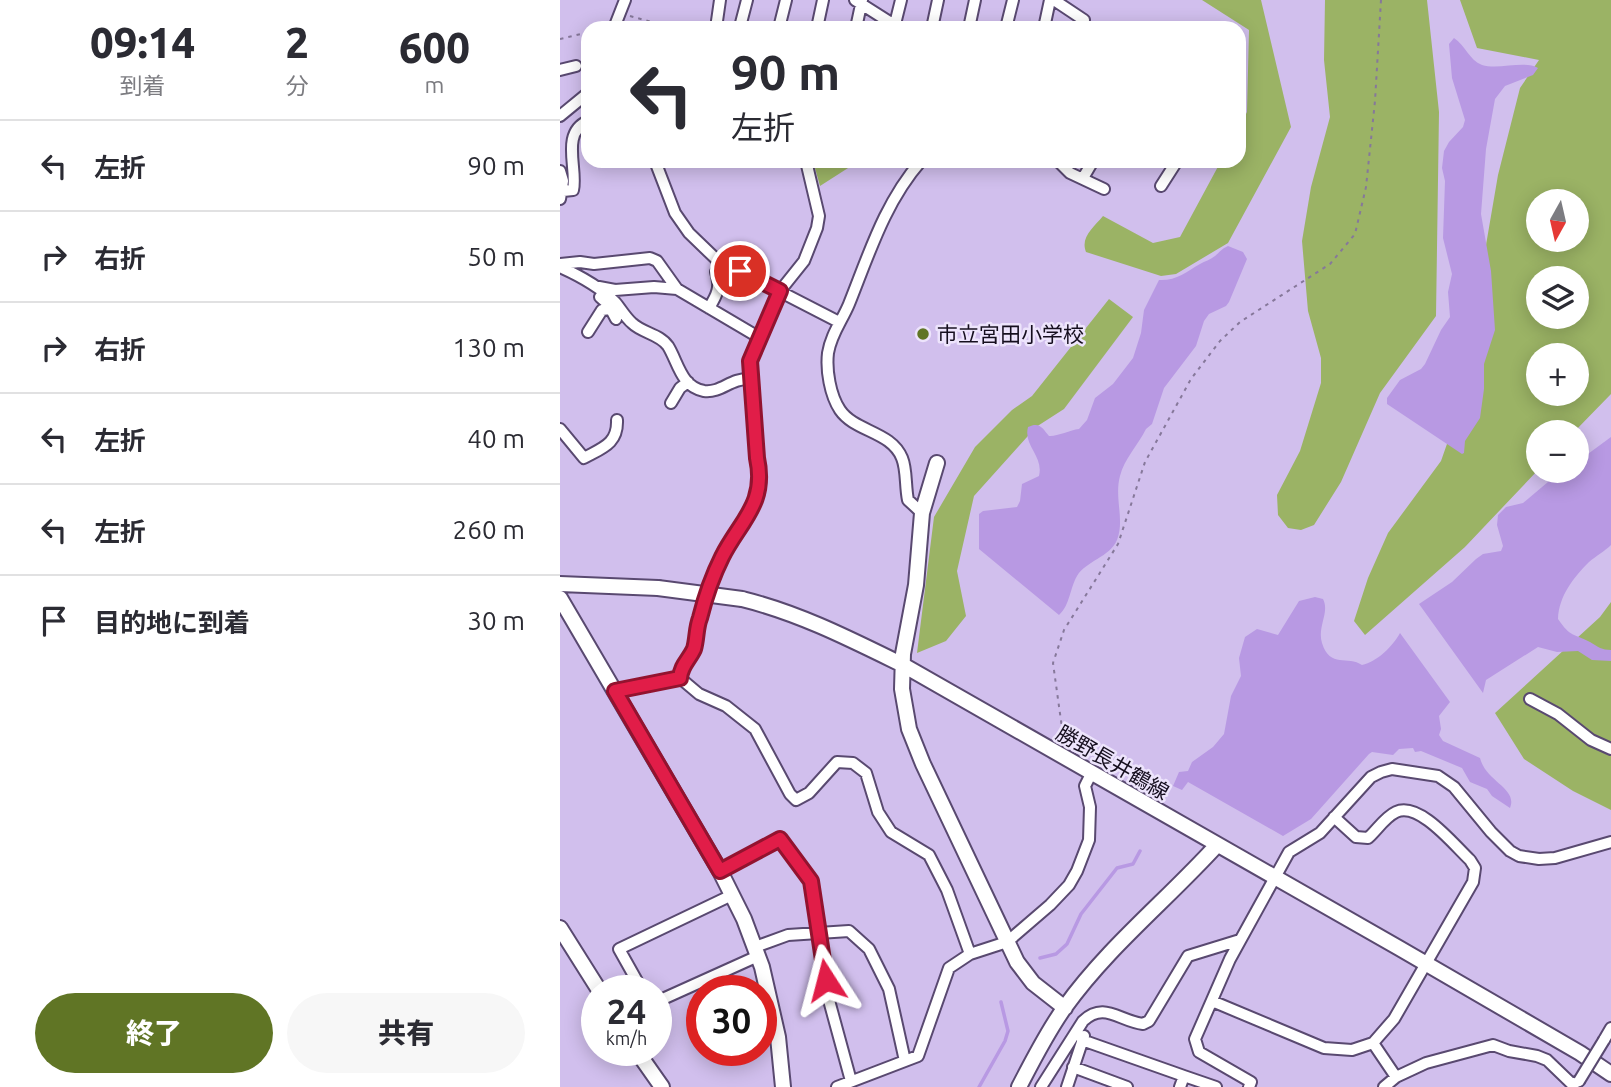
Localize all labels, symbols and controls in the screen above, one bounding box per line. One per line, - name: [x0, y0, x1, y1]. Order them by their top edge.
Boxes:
- text: 09:14: [90, 19, 195, 66]
- text: 2: [285, 19, 309, 66]
- text: 600: [399, 24, 470, 71]
- text: 90 m: [731, 44, 840, 99]
- icon: left: [616, 49, 707, 140]
- text: m: [425, 72, 444, 97]
- text: 到着: [120, 73, 166, 98]
- text: 分: [286, 73, 309, 98]
- text: 左折: [731, 109, 795, 145]
- icon: left: [35, 147, 73, 185]
- text: 90 m: [467, 151, 525, 180]
- text: 左折: [94, 153, 146, 182]
- north arrow: [1526, 189, 1589, 252]
- map controls: [1526, 189, 1589, 483]
- icon: right: [35, 238, 73, 276]
- pin: [710, 241, 770, 301]
- text: 50 m: [467, 242, 525, 271]
- text: 右折: [94, 244, 146, 273]
- icon: arrive: [721, 252, 759, 290]
- button: layers: [1526, 266, 1589, 329]
- place label: 市立宮田小学校: [937, 322, 1084, 346]
- marker: 市立宮田小学校: [915, 326, 931, 342]
- icon: right: [35, 329, 73, 367]
- text: 130 m: [453, 333, 525, 362]
- text: 右折: [94, 335, 146, 364]
- button: +: [1526, 343, 1589, 406]
- icon: left: [35, 420, 73, 458]
- button: −: [1526, 420, 1589, 483]
- text: 40 m: [467, 424, 525, 453]
- text: 左折: [94, 426, 146, 455]
- icon: left: [35, 511, 73, 549]
- text: 260 m: [453, 515, 525, 544]
- text: 左折: [94, 517, 146, 546]
- icon: arrive: [35, 602, 73, 640]
- text: 30 m: [467, 606, 525, 635]
- text: 目的地に到着: [94, 608, 250, 637]
- street label: 勝野長井鶴線: [1052, 720, 1174, 804]
- position arrow: [789, 943, 863, 1017]
- speed limit sign: 30: [686, 975, 777, 1066]
- text: 24: [607, 991, 646, 1031]
- button: 終了: [35, 993, 273, 1073]
- button: 共有: [287, 993, 525, 1073]
- text: km/h: [606, 1028, 647, 1048]

